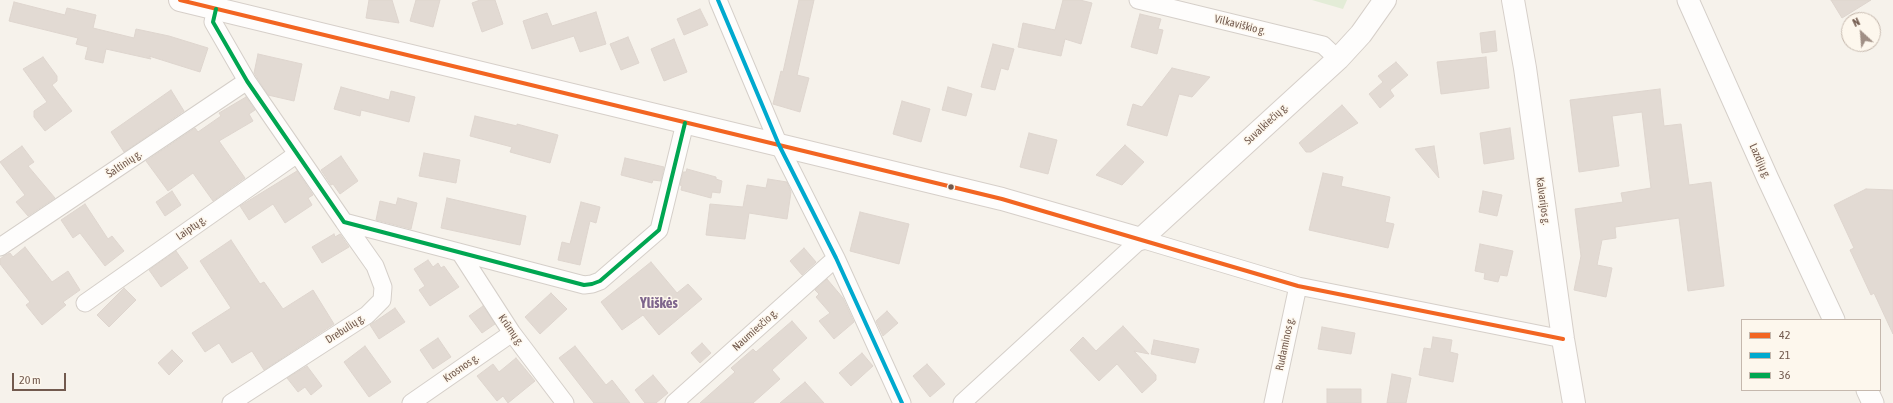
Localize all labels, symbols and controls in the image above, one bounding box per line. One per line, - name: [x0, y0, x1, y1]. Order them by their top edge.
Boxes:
- street label: Vilkaviškio g.: [1213, 12, 1267, 38]
- north arrow: [1841, 12, 1881, 52]
- text: N: [1851, 15, 1862, 29]
- street label: Suvalkiečių g.: [1242, 101, 1290, 147]
- street label: Lazdijų g.: [1746, 141, 1774, 181]
- street label: Šaltinių g.: [104, 147, 144, 181]
- street label: Kalvarijos g.: [1533, 176, 1553, 226]
- unlabelled marker: [946, 182, 956, 192]
- street label: Laiptų g.: [173, 213, 209, 243]
- district label: Yliškės: [640, 294, 678, 312]
- street label: Naumiesčio g.: [730, 306, 780, 354]
- street label: Drebulių g.: [323, 312, 367, 346]
- street label: Krūmų g.: [495, 312, 527, 348]
- street label: Rudaminos g.: [1273, 316, 1297, 372]
- legend: [1741, 319, 1881, 391]
- text: 42: [1779, 328, 1790, 342]
- text: 21: [1779, 348, 1790, 362]
- street label: Krosnos g.: [441, 351, 481, 385]
- scale bar: [14, 365, 68, 391]
- text: 36: [1779, 368, 1790, 382]
- text: 20 m: [19, 373, 41, 387]

